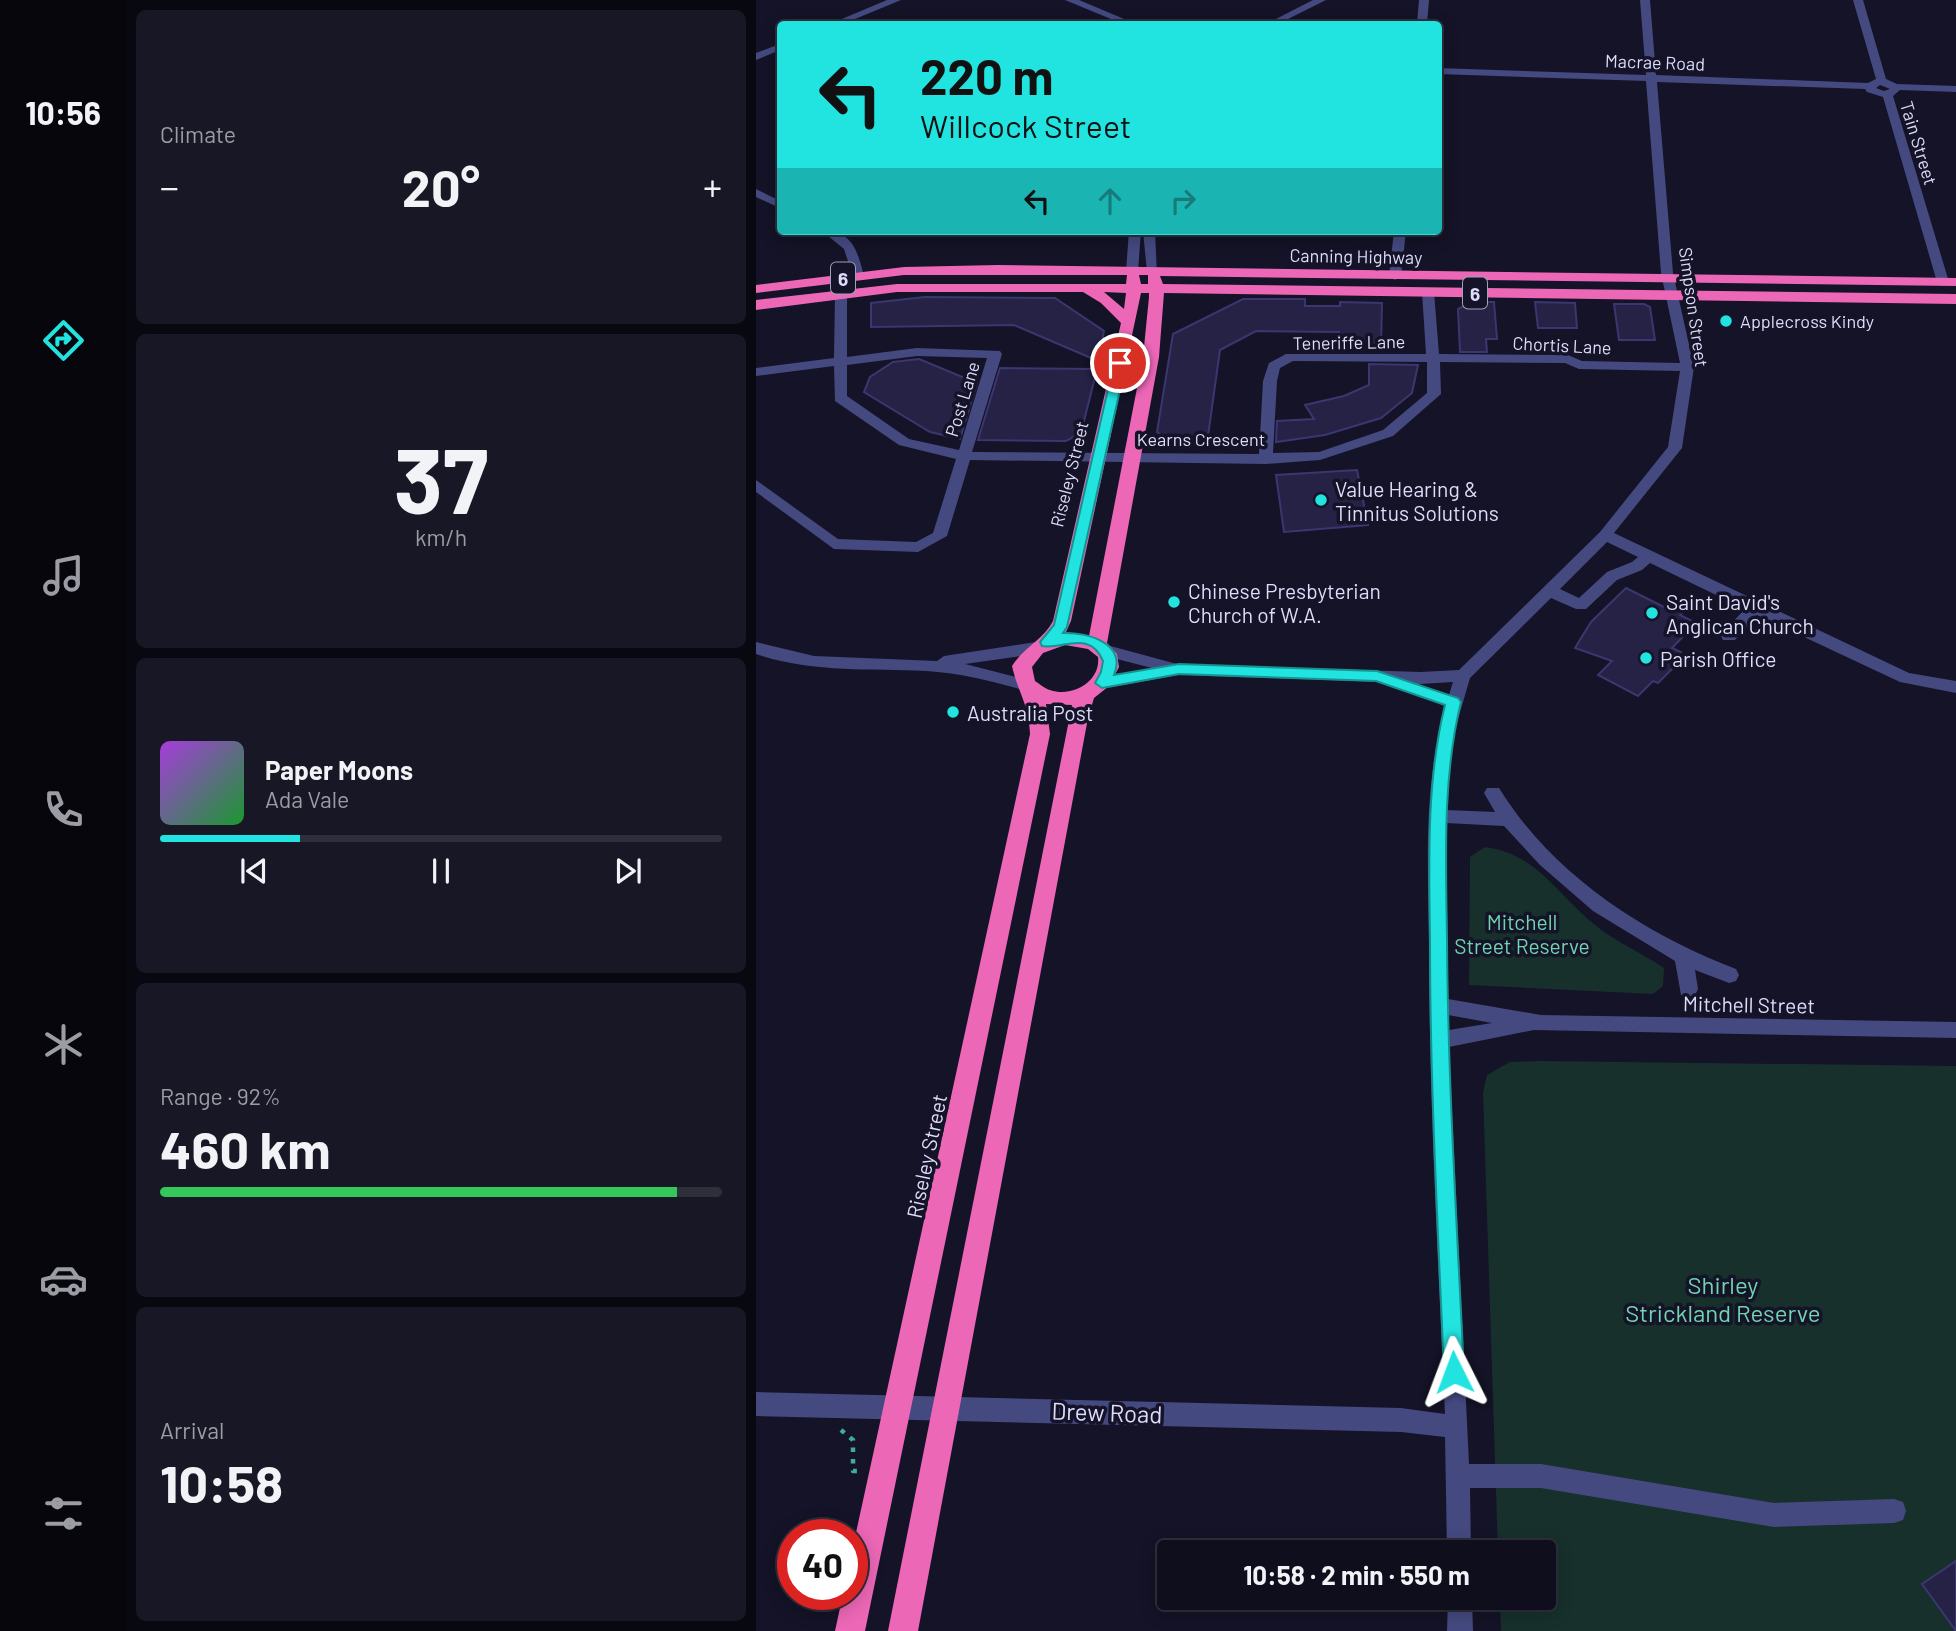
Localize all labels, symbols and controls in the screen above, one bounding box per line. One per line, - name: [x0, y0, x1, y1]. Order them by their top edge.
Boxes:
- text: 220 m: [920, 46, 1054, 105]
- icon: left: [805, 49, 896, 140]
- street label: Macrae Road: [1605, 49, 1705, 75]
- text: 10:56: [25, 93, 101, 131]
- street label: Tain Street: [1896, 99, 1942, 187]
- text: Willcock Street: [920, 106, 1131, 144]
- text: Climate: [160, 120, 236, 148]
- text: 20°: [402, 155, 480, 217]
- text: −: [160, 163, 179, 209]
- text: +: [703, 163, 722, 209]
- icon: left: [1018, 182, 1056, 220]
- icon: ahead: [1091, 182, 1129, 220]
- icon: right: [1164, 182, 1202, 220]
- street label: Canning Highway: [1290, 244, 1422, 268]
- street label: Simpson Street: [1675, 246, 1713, 368]
- road number: 6: [831, 262, 855, 294]
- road number: 6: [1463, 278, 1487, 308]
- place label: Applecross Kindy: [1740, 310, 1874, 332]
- marker: Applecross Kindy: [1718, 313, 1734, 329]
- icon: directions: [39, 316, 88, 365]
- street label: Teneriffe Lane: [1292, 330, 1406, 354]
- street label: Chortis Lane: [1512, 331, 1612, 359]
- pin: [1090, 333, 1150, 393]
- icon: arrive: [1101, 344, 1139, 382]
- street label: Post Lane: [940, 359, 984, 439]
- street label: Riseley Street: [1045, 419, 1093, 529]
- text: 37: [394, 423, 488, 532]
- street label: Kearns Crescent: [1137, 428, 1265, 450]
- place label: Value Hearing & Tinnitus Solutions: [1335, 476, 1499, 525]
- marker: Value Hearing & Tinnitus Solutions: [1313, 492, 1329, 508]
- text: km/h: [415, 523, 467, 551]
- icon: music: [39, 551, 88, 600]
- place label: Chinese Presbyterian Church of W.A.: [1188, 578, 1381, 627]
- place label: Saint David's Anglican Church: [1666, 589, 1814, 638]
- marker: Chinese Presbyterian Church of W.A.: [1166, 594, 1182, 610]
- marker: Saint David's Anglican Church: [1644, 605, 1660, 621]
- place label: Parish Office: [1660, 646, 1777, 671]
- marker: Parish Office: [1638, 650, 1654, 666]
- place label: Australia Post: [967, 700, 1093, 725]
- marker: Australia Post: [945, 704, 961, 720]
- text: Paper Moons: [265, 754, 413, 785]
- icon: phone: [39, 785, 88, 834]
- text: Ada Vale: [265, 785, 349, 813]
- icon: previous: [235, 852, 273, 890]
- icon: pause: [422, 852, 460, 890]
- icon: next: [609, 852, 647, 890]
- park label: Mitchell Street Reserve: [1454, 909, 1590, 958]
- street label: Mitchell Street: [1683, 990, 1815, 1018]
- icon: climate: [39, 1020, 88, 1069]
- text: Range · 92%: [160, 1082, 281, 1110]
- street label: Riseley Street: [901, 1092, 951, 1220]
- text: 460 km: [160, 1117, 331, 1179]
- icon: car: [39, 1255, 88, 1304]
- park label: Shirley Strickland Reserve: [1625, 1270, 1821, 1327]
- position arrow: [1417, 1335, 1491, 1409]
- street label: Drew Road: [1051, 1396, 1163, 1428]
- text: Arrival: [160, 1416, 224, 1444]
- text: 10:58: [160, 1451, 283, 1513]
- icon: filters: [39, 1489, 88, 1538]
- speed limit sign: 40: [777, 1519, 868, 1610]
- text: 10:58 · 2 min · 550 m: [1243, 1559, 1470, 1590]

